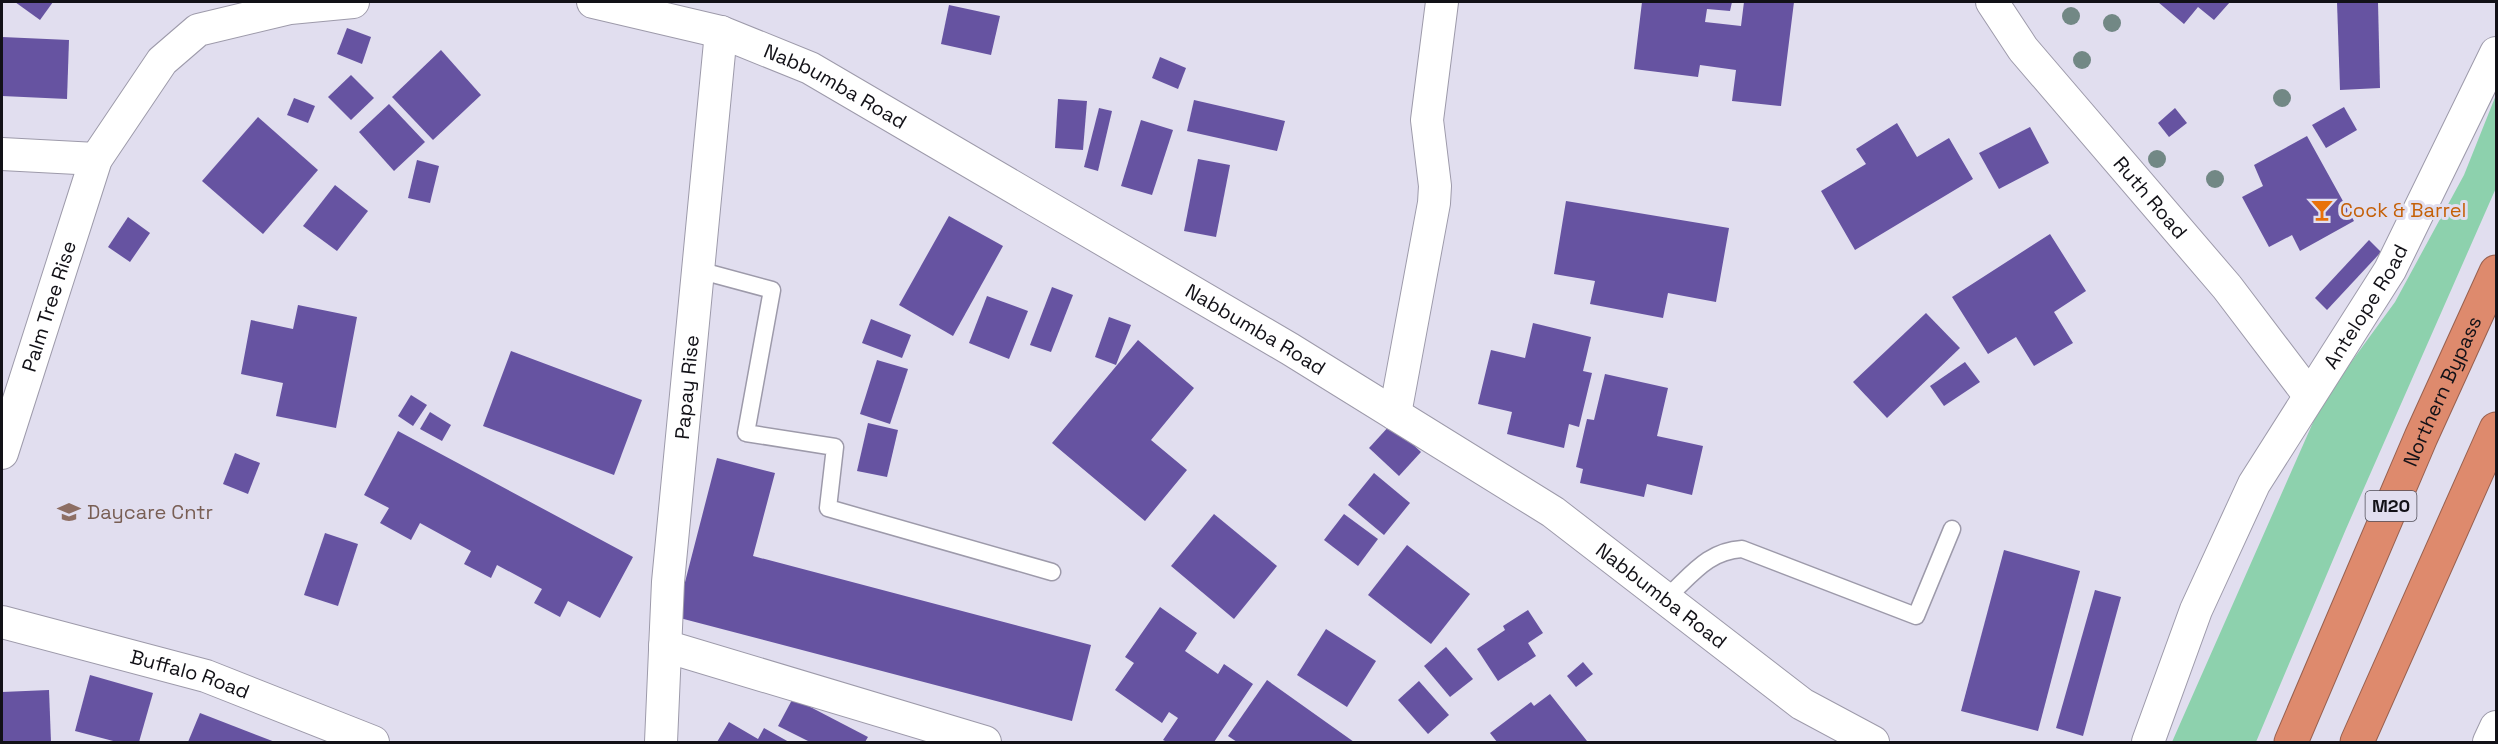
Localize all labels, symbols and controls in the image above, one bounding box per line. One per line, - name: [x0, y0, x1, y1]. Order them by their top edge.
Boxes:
- street label: Nabbumba Road: [760, 38, 911, 135]
- street label: Ruth Road: [2108, 151, 2193, 244]
- bar icon: Cock & Barrel: [2309, 197, 2335, 223]
- place label: Cock & Barrel: [2340, 197, 2466, 223]
- street label: Palm Tree Rise: [16, 237, 82, 375]
- street label: Antelope Road: [2318, 240, 2414, 374]
- street label: Nabbumba Road: [1181, 278, 1331, 381]
- street label: Northern Bypass: [2397, 312, 2487, 470]
- street label: Papay Rise: [669, 334, 705, 440]
- road number: M20: [2366, 491, 2416, 521]
- school or university icon: Daycare Cntr: [56, 499, 82, 525]
- place label: Daycare Cntr: [87, 499, 213, 525]
- street label: Nabbumba Road: [1591, 537, 1732, 654]
- street label: Buffalo Road: [127, 644, 253, 705]

